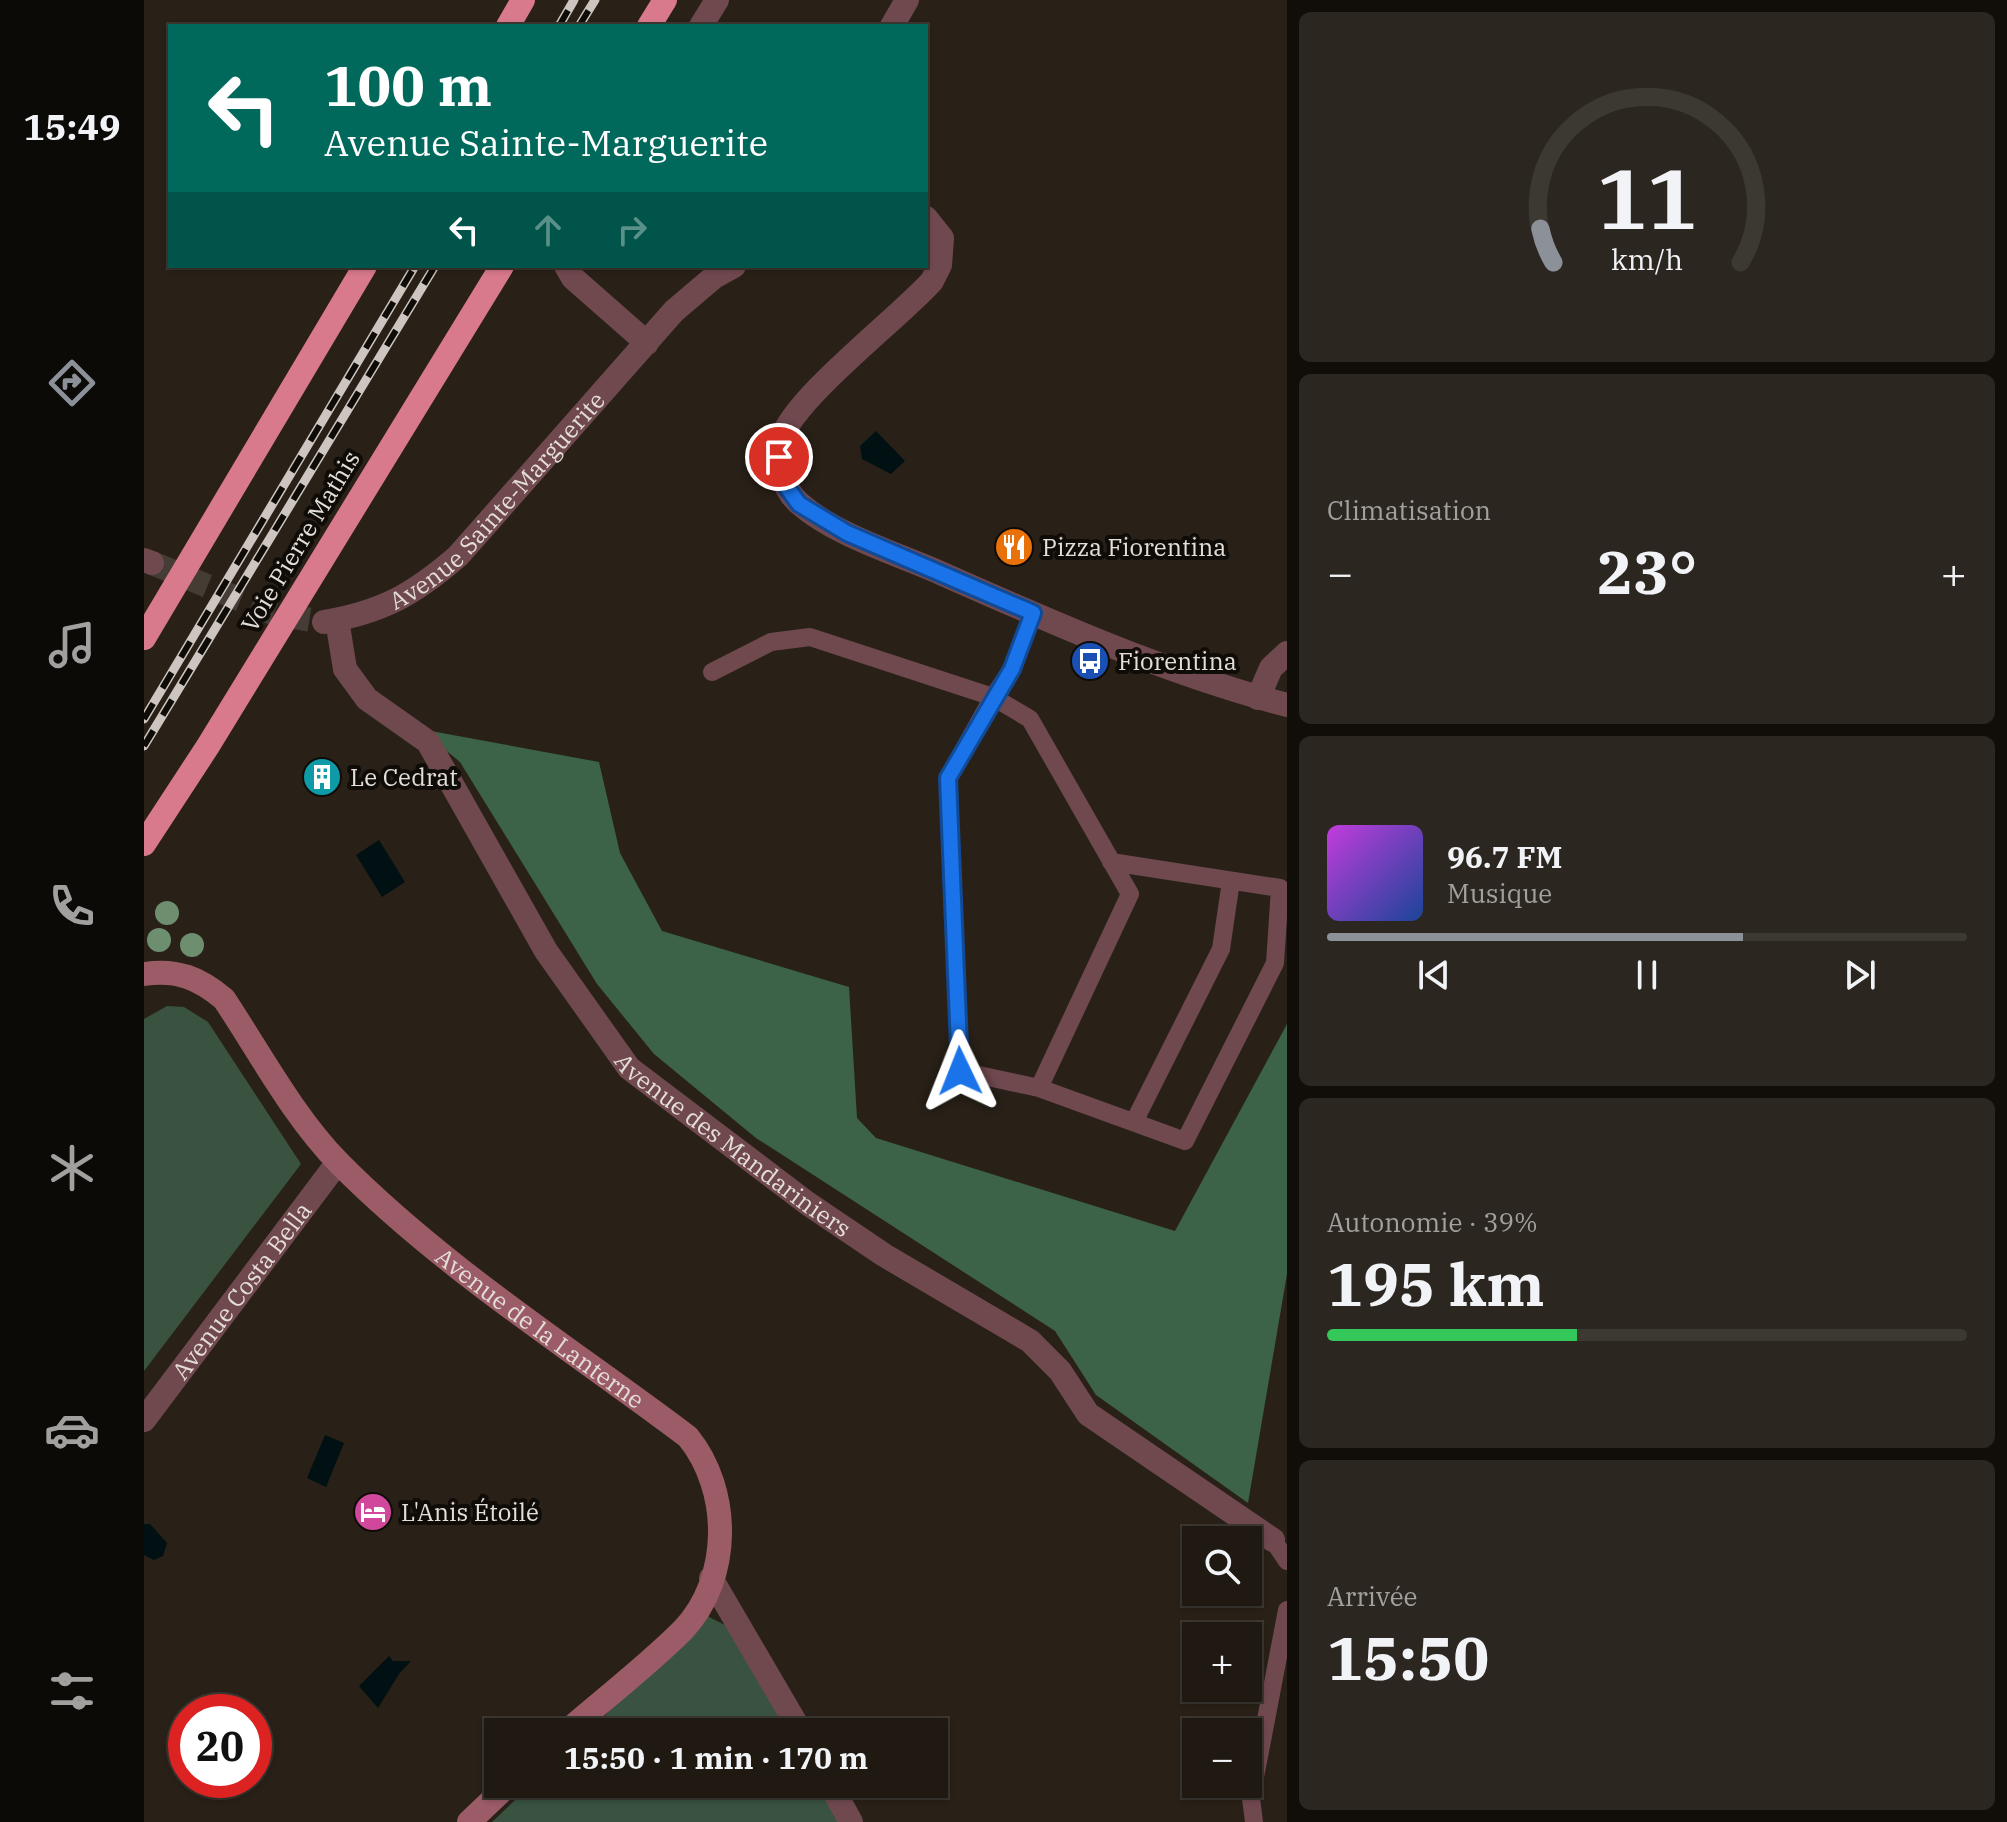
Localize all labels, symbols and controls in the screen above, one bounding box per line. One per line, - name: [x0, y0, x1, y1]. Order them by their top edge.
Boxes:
- text: 100 m: [324, 49, 492, 121]
- icon: left: [192, 56, 296, 160]
- text: 15:49: [23, 103, 121, 150]
- text: Avenue Sainte-Marguerite: [324, 119, 768, 166]
- text: 11: [1597, 144, 1697, 252]
- icon: left: [442, 208, 486, 252]
- icon: ahead: [526, 208, 570, 252]
- icon: right: [610, 208, 654, 252]
- text: km/h: [1611, 241, 1683, 278]
- icon: directions: [44, 355, 100, 411]
- street label: Avenue Sainte-Marguerite: [384, 385, 612, 617]
- pin: [745, 423, 813, 491]
- icon: arrive: [757, 435, 801, 479]
- street label: Voie Pierre Mathis: [233, 445, 367, 637]
- text: Climatisation: [1327, 493, 1491, 527]
- restaurant icon: Pizza Fiorentina: [993, 526, 1035, 568]
- place label: Pizza Fiorentina: [1042, 531, 1226, 563]
- text: 23°: [1597, 532, 1697, 611]
- text: −: [1327, 544, 1353, 601]
- text: +: [1941, 544, 1967, 601]
- icon: music: [44, 617, 100, 673]
- bus stop icon: Fiorentina: [1069, 640, 1111, 682]
- place label: Fiorentina: [1118, 645, 1237, 677]
- building icon: Le Cedrat: [301, 756, 343, 798]
- place label: Le Cedrat: [350, 761, 458, 793]
- text: 96.7 FM: [1447, 837, 1562, 876]
- text: Musique: [1447, 876, 1552, 910]
- icon: phone: [44, 878, 100, 934]
- icon: previous: [1412, 953, 1456, 997]
- icon: pause: [1625, 953, 1669, 997]
- icon: next: [1838, 953, 1882, 997]
- position arrow: [918, 1029, 1002, 1113]
- street label: Avenue des Mandariniers: [607, 1046, 857, 1244]
- icon: climate: [44, 1140, 100, 1196]
- street label: Avenue Costa Bella: [164, 1195, 318, 1386]
- text: Autonomie · 39%: [1327, 1205, 1538, 1239]
- street label: Avenue de la Lanterne: [429, 1240, 651, 1416]
- text: 195 km: [1327, 1244, 1545, 1323]
- icon: car: [44, 1402, 100, 1458]
- hotel icon: L'Anis Étoilé: [352, 1491, 394, 1533]
- place label: L'Anis Étoilé: [401, 1496, 539, 1528]
- map controls: [1182, 1526, 1262, 1798]
- button: search: [1182, 1526, 1262, 1606]
- text: Arrivée: [1327, 1579, 1418, 1613]
- text: 15:50: [1327, 1618, 1489, 1697]
- button: +: [1182, 1622, 1262, 1702]
- icon: filters: [44, 1663, 100, 1719]
- speed limit sign: 20: [168, 1694, 272, 1798]
- button: −: [1182, 1718, 1262, 1798]
- text: 15:50 · 1 min · 170 m: [564, 1738, 868, 1777]

